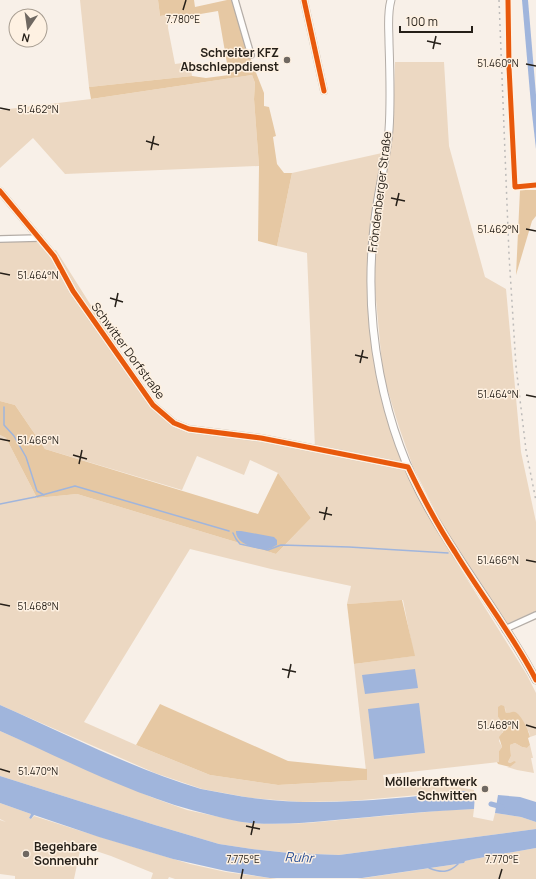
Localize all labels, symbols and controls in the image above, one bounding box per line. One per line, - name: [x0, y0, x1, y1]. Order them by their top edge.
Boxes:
- north arrow: [8, 8, 48, 48]
- scale bar: [400, 8, 472, 34]
- text: 7.780°E: [166, 12, 200, 26]
- text: 100 m: [406, 13, 438, 30]
- text: N: [20, 30, 31, 46]
- place label: Schreiter KFZ Abschleppdienst: [181, 44, 279, 75]
- marker: Schreiter KFZ Abschleppdienst: [282, 55, 292, 65]
- text: 51.460°N: [477, 56, 519, 70]
- text: 51.462°N: [18, 102, 59, 116]
- street label: Fröndenberger Straße: [364, 130, 395, 253]
- text: 51.462°N: [478, 222, 519, 236]
- text: 51.464°N: [17, 268, 59, 282]
- street label: Schwitter Dorfstraße: [88, 299, 169, 402]
- text: 51.464°N: [477, 387, 519, 401]
- text: 51.466°N: [17, 433, 59, 447]
- text: 51.466°N: [477, 553, 519, 567]
- text: 51.468°N: [17, 599, 59, 613]
- text: 51.468°N: [477, 718, 519, 732]
- text: 51.470°N: [18, 764, 58, 778]
- place label: Möllerkraftwerk Schwitten: [385, 773, 478, 804]
- marker: Möllerkraftwerk Schwitten: [480, 784, 490, 794]
- place label: Begehbare Sonnenuhr: [34, 838, 99, 869]
- water label: Ruhr: [284, 847, 316, 867]
- marker: Begehbare Sonnenuhr: [21, 849, 31, 859]
- text: 7.775°E: [226, 852, 260, 866]
- text: 7.770°E: [485, 852, 519, 866]

